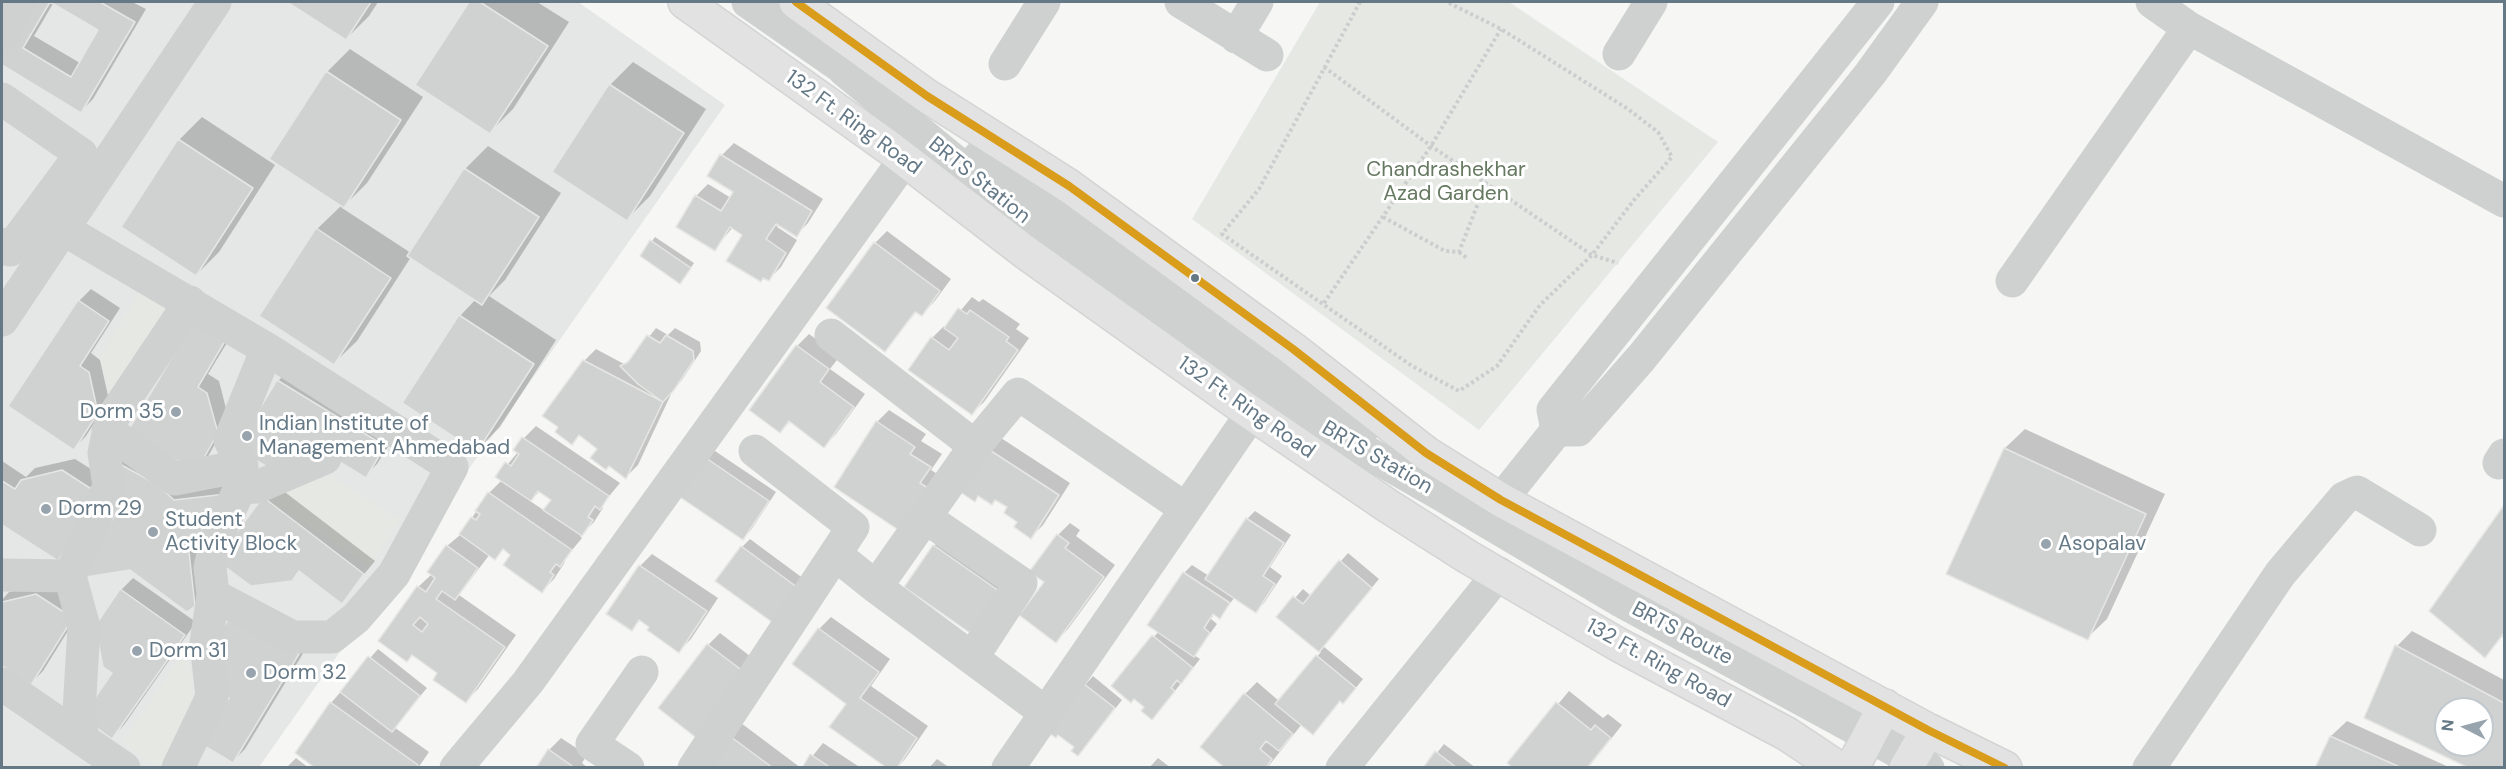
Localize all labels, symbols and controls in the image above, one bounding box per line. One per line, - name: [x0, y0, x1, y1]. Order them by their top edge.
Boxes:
- street label: 132 Ft. Ring Road: [780, 65, 926, 181]
- street label: BRTS Station: [923, 132, 1035, 230]
- park label: Chandrashekhar Azad Garden: [1366, 157, 1526, 207]
- unlabelled marker: [1189, 272, 1201, 284]
- street label: 132 Ft. Ring Road: [1173, 351, 1319, 465]
- place label: Dorm 35: [80, 399, 164, 425]
- marker: Dorm 35: [169, 405, 183, 419]
- place label: Indian Institute of Management Ahmedabad: [259, 411, 510, 461]
- street label: BRTS Station: [1317, 416, 1437, 500]
- marker: Indian Institute of Management Ahmedabad: [240, 429, 254, 443]
- place label: Dorm 29: [58, 496, 142, 522]
- marker: Dorm 29: [39, 502, 53, 516]
- place label: Student Activity Block: [165, 507, 297, 557]
- marker: Student Activity Block: [146, 525, 160, 539]
- place label: Asopalav: [2058, 531, 2146, 557]
- marker: Asopalav: [2039, 537, 2053, 551]
- street label: BRTS Route: [1627, 597, 1737, 671]
- street label: 132 Ft. Ring Road: [1581, 614, 1735, 714]
- place label: Dorm 31: [149, 638, 227, 664]
- marker: Dorm 31: [130, 644, 144, 658]
- place label: Dorm 32: [263, 660, 346, 686]
- marker: Dorm 32: [244, 666, 258, 680]
- north arrow: [2434, 697, 2494, 757]
- text: N: [2437, 718, 2459, 732]

